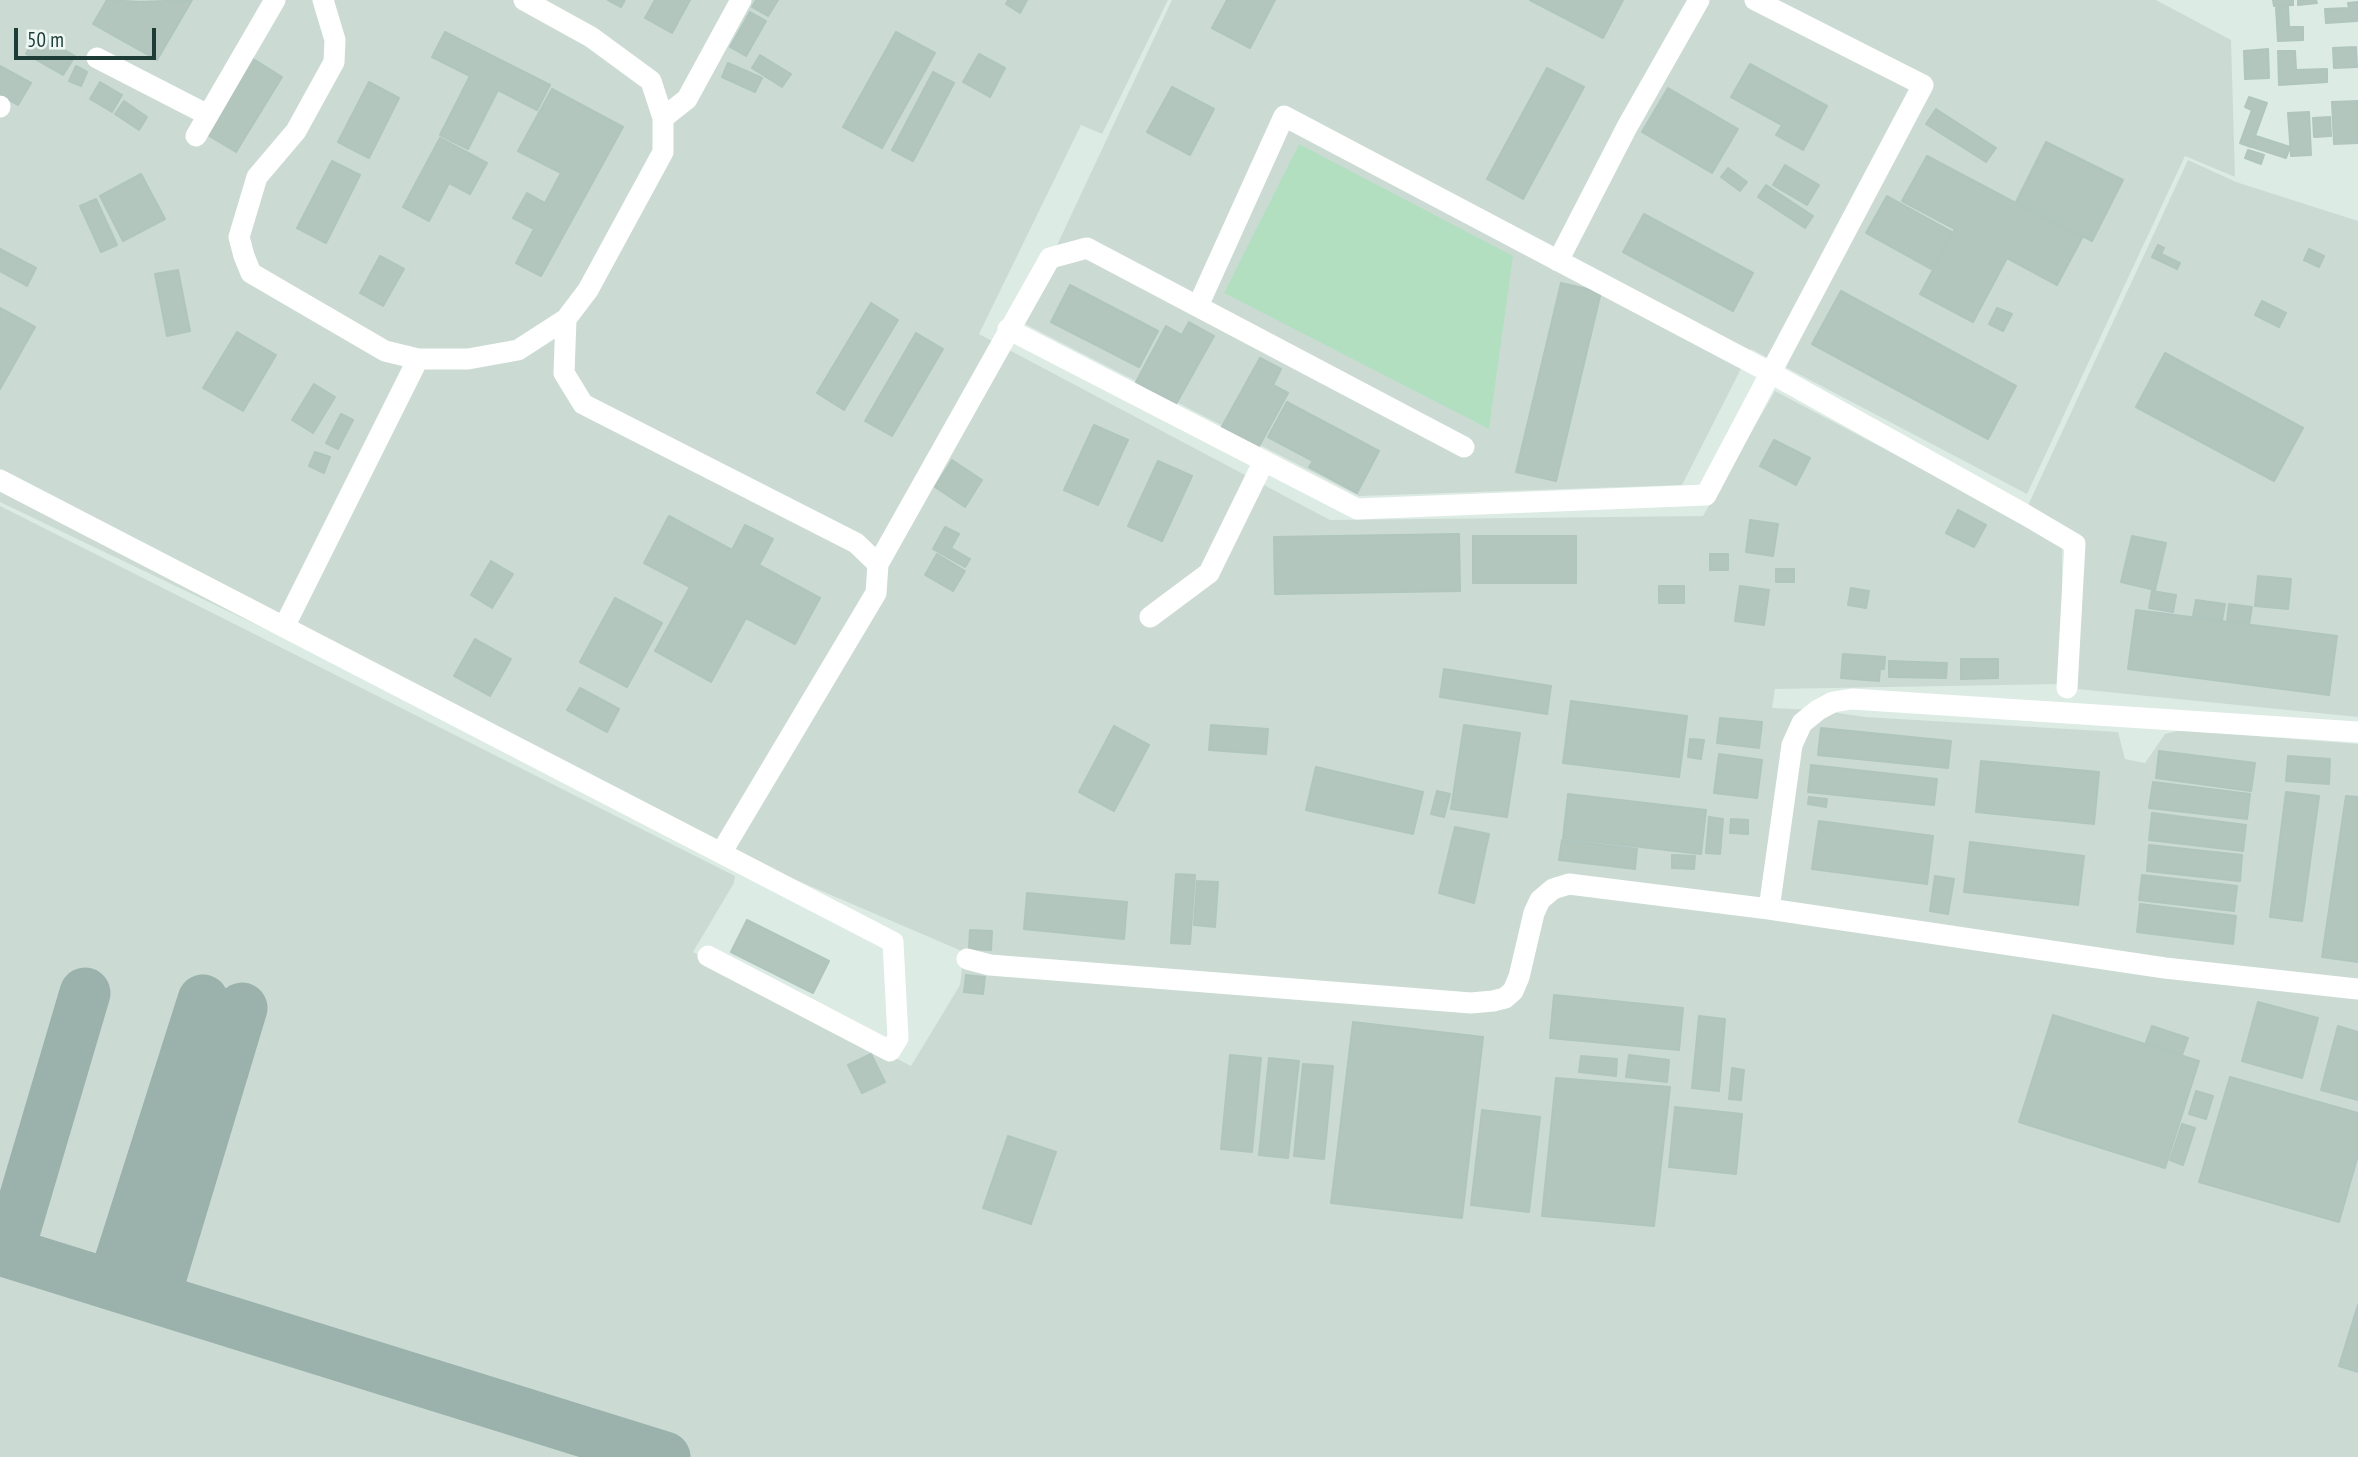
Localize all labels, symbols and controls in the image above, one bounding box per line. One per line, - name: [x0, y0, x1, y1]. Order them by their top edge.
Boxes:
- scale bar: [18, 14, 159, 58]
- text: 50 m: [27, 26, 64, 53]

